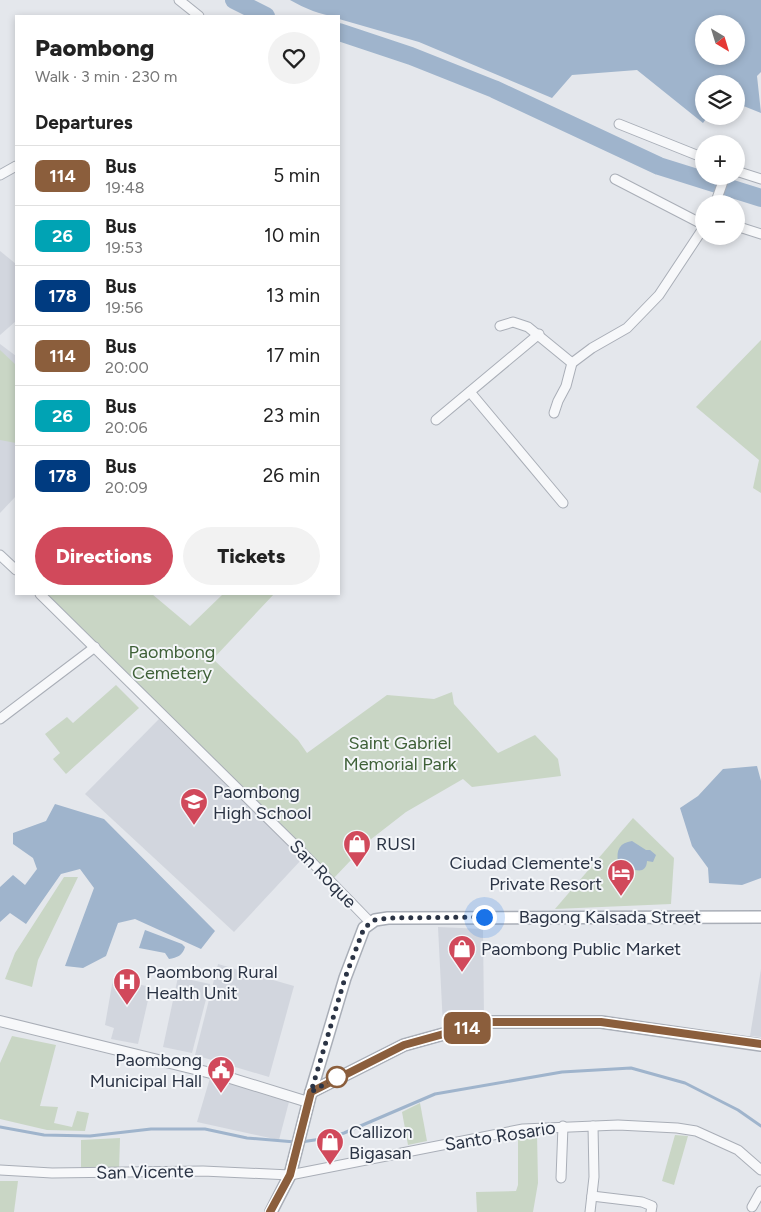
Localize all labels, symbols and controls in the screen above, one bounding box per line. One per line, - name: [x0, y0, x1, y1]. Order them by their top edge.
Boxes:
- north arrow: [695, 15, 745, 65]
- map controls: [695, 15, 745, 245]
- button: heart: [268, 32, 320, 84]
- text: Paombong: [35, 33, 154, 62]
- text: Walk · 3 min · 230 m: [35, 67, 177, 86]
- button: layers: [695, 75, 745, 125]
- text: Departures: [35, 111, 133, 134]
- button: +: [695, 135, 745, 185]
- text: Bus: [105, 155, 136, 178]
- text: 5 min: [273, 164, 320, 187]
- text: 114: [49, 165, 76, 187]
- text: 19:48: [105, 178, 144, 197]
- button: −: [695, 195, 745, 245]
- text: Bus: [105, 215, 136, 238]
- text: 10 min: [264, 224, 320, 247]
- text: 26: [52, 225, 73, 247]
- text: 19:53: [105, 238, 143, 257]
- text: Bus: [105, 275, 136, 298]
- text: 13 min: [266, 284, 320, 307]
- text: 178: [48, 285, 77, 307]
- text: 19:56: [105, 298, 143, 317]
- text: Bus: [105, 335, 136, 358]
- text: 17 min: [266, 344, 320, 367]
- text: 114: [49, 345, 76, 367]
- text: 20:00: [105, 358, 149, 377]
- text: Bus: [105, 395, 136, 418]
- text: 23 min: [263, 404, 320, 427]
- text: 26: [52, 405, 73, 427]
- text: 20:06: [105, 418, 148, 437]
- text: Bus: [105, 455, 136, 478]
- text: 26 min: [263, 464, 320, 487]
- text: 178: [48, 465, 77, 487]
- text: 20:09: [105, 478, 148, 497]
- button: Directions: [35, 527, 173, 585]
- button: Tickets: [183, 527, 320, 585]
- park label: Paombong Cemetery: [129, 641, 215, 684]
- park label: Saint Gabriel Memorial Park: [344, 732, 457, 775]
- place label: Paombong High School: [213, 781, 311, 824]
- school or university icon: Paombong High School: [179, 787, 209, 826]
- shop icon: RUSI: [342, 829, 372, 868]
- place label: RUSI: [376, 833, 416, 855]
- street label: San Roque: [285, 835, 361, 913]
- place label: Ciudad Clemente's Private Resort: [450, 852, 602, 895]
- hotel icon: Ciudad Clemente's Private Resort: [606, 858, 636, 897]
- your location: [472, 905, 497, 930]
- street label: Bagong Kalsada Street: [519, 906, 701, 928]
- shop icon: Paombong Public Market: [447, 934, 477, 973]
- place label: Paombong Public Market: [481, 938, 681, 960]
- place label: Paombong Rural Health Unit: [146, 961, 278, 1004]
- hospital icon: Paombong Rural Health Unit: [112, 967, 142, 1006]
- line badge: 114: [438, 1012, 496, 1044]
- text: 114: [454, 1017, 480, 1039]
- place label: Paombong Municipal Hall: [90, 1049, 202, 1092]
- public building icon: Paombong Municipal Hall: [206, 1055, 236, 1094]
- unlabelled marker: [326, 1066, 348, 1088]
- street label: Santo Rosario: [443, 1116, 557, 1156]
- place label: Callizon Bigasan: [349, 1121, 413, 1164]
- shop icon: Callizon Bigasan: [315, 1127, 345, 1166]
- street label: San Vicente: [96, 1160, 194, 1184]

